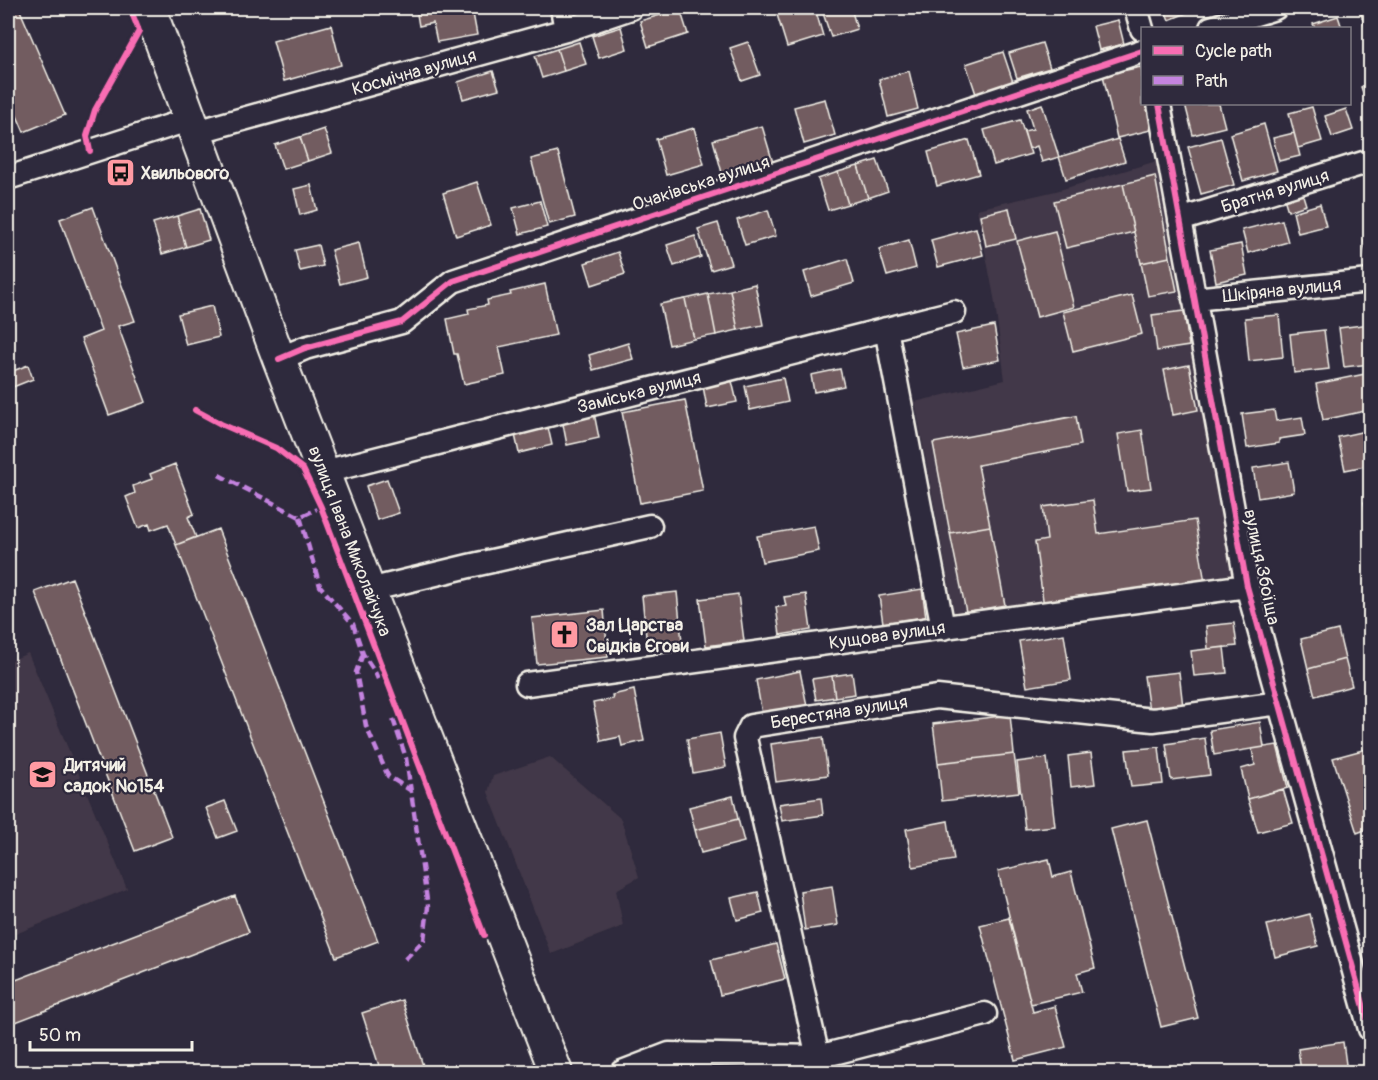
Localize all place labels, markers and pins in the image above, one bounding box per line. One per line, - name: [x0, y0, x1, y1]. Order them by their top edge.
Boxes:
- bus stop icon: Хвильового: [104, 157, 136, 189]
- place label: Хвильового: [141, 162, 230, 185]
- place label: Зал Царства Свідків Єгови: [586, 614, 689, 658]
- church icon: Зал Царства Свідків Єгови: [549, 619, 581, 651]
- place label: Дитячий садок №154: [63, 754, 165, 798]
- school or university icon: Дитячий садок №154: [27, 759, 59, 791]

